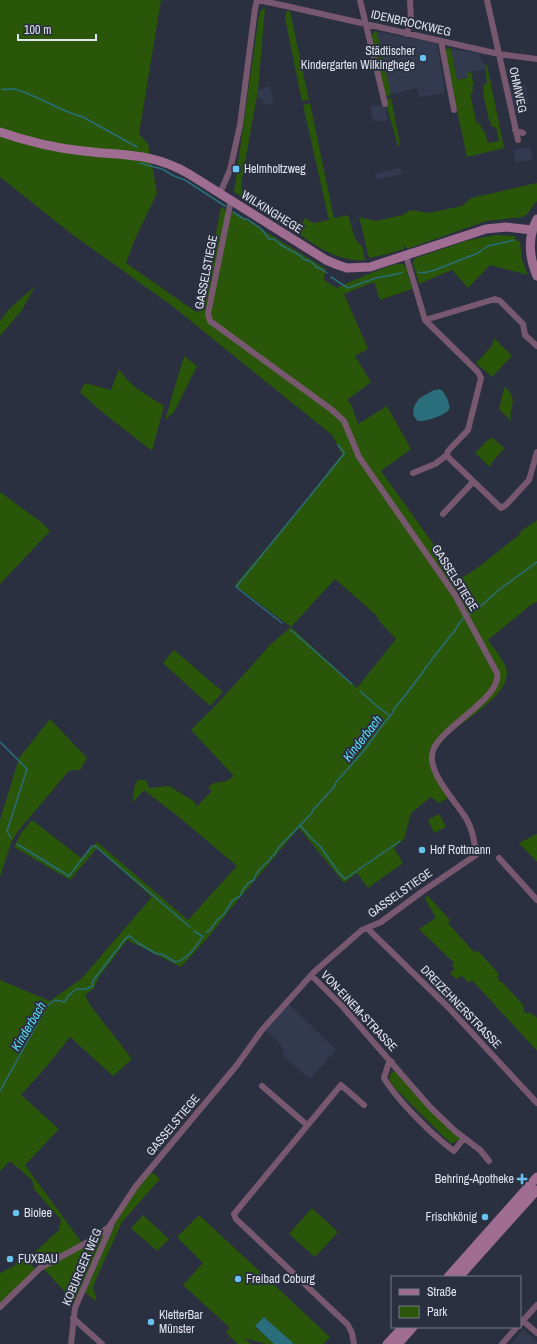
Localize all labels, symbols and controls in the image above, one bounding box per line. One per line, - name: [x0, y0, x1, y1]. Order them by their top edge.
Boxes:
- street label: IDENBROCKWEG: [369, 6, 453, 40]
- scale bar: [18, 16, 96, 42]
- text: 100 m: [24, 22, 51, 38]
- place label: Städtischer Kindergarten Wilkinghege: [301, 43, 416, 73]
- marker: Städtischer Kindergarten Wilkinghege: [418, 53, 428, 63]
- street label: OHMWEG: [505, 66, 531, 114]
- place label: Helmholtzweg: [244, 161, 306, 177]
- marker: Helmholtzweg: [231, 164, 241, 174]
- street label: WILKINGHEGE: [238, 187, 306, 237]
- street label: GASSELSTIEGE: [191, 233, 221, 311]
- street label: GASSELSTIEGE: [428, 542, 482, 614]
- water label: Kinderbach: [339, 712, 386, 765]
- place label: Hof Rottmann: [430, 842, 491, 858]
- marker: Hof Rottmann: [417, 845, 427, 855]
- street label: GASSELSTIEGE: [364, 865, 436, 921]
- street label: DREIZEHNERSTRASSE: [417, 962, 505, 1052]
- street label: VON-EINEM-STRASSE: [317, 967, 401, 1055]
- water label: Kinderbach: [7, 998, 50, 1054]
- street label: GASSELSTIEGE: [143, 1091, 203, 1159]
- place label: Behring-Apotheke: [435, 1171, 514, 1187]
- marker: Behring-Apotheke: [517, 1174, 527, 1184]
- place label: Biolee: [24, 1205, 52, 1221]
- marker: Biolee: [11, 1208, 21, 1218]
- place label: Frischkönig: [426, 1209, 478, 1225]
- marker: Frischkönig: [480, 1212, 490, 1222]
- street label: KOBURGER WEG: [59, 1226, 105, 1308]
- place label: FUXBAU: [18, 1251, 58, 1267]
- marker: FUXBAU: [5, 1254, 15, 1264]
- place label: Freibad Coburg: [246, 1271, 315, 1287]
- marker: Freibad Coburg: [233, 1274, 243, 1284]
- legend: [391, 1276, 521, 1328]
- text: Straße: [427, 1284, 457, 1300]
- text: Park: [427, 1304, 447, 1320]
- place label: KletterBar Münster: [159, 1307, 203, 1337]
- marker: KletterBar Münster: [146, 1317, 156, 1327]

